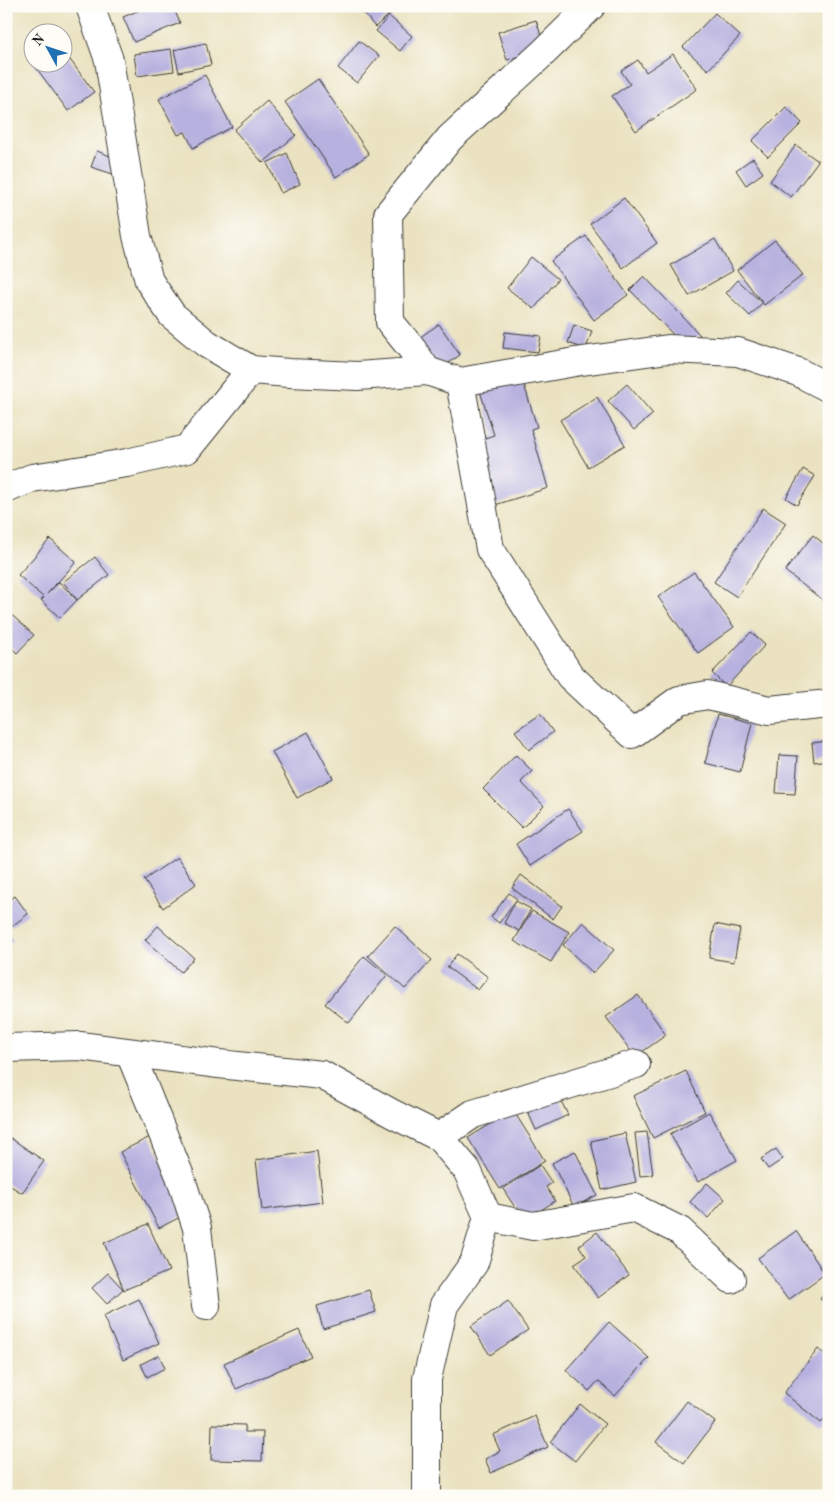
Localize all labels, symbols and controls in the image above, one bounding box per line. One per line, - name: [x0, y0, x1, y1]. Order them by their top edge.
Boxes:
- north arrow: [22, 22, 72, 72]
- text: N: [30, 31, 48, 49]

